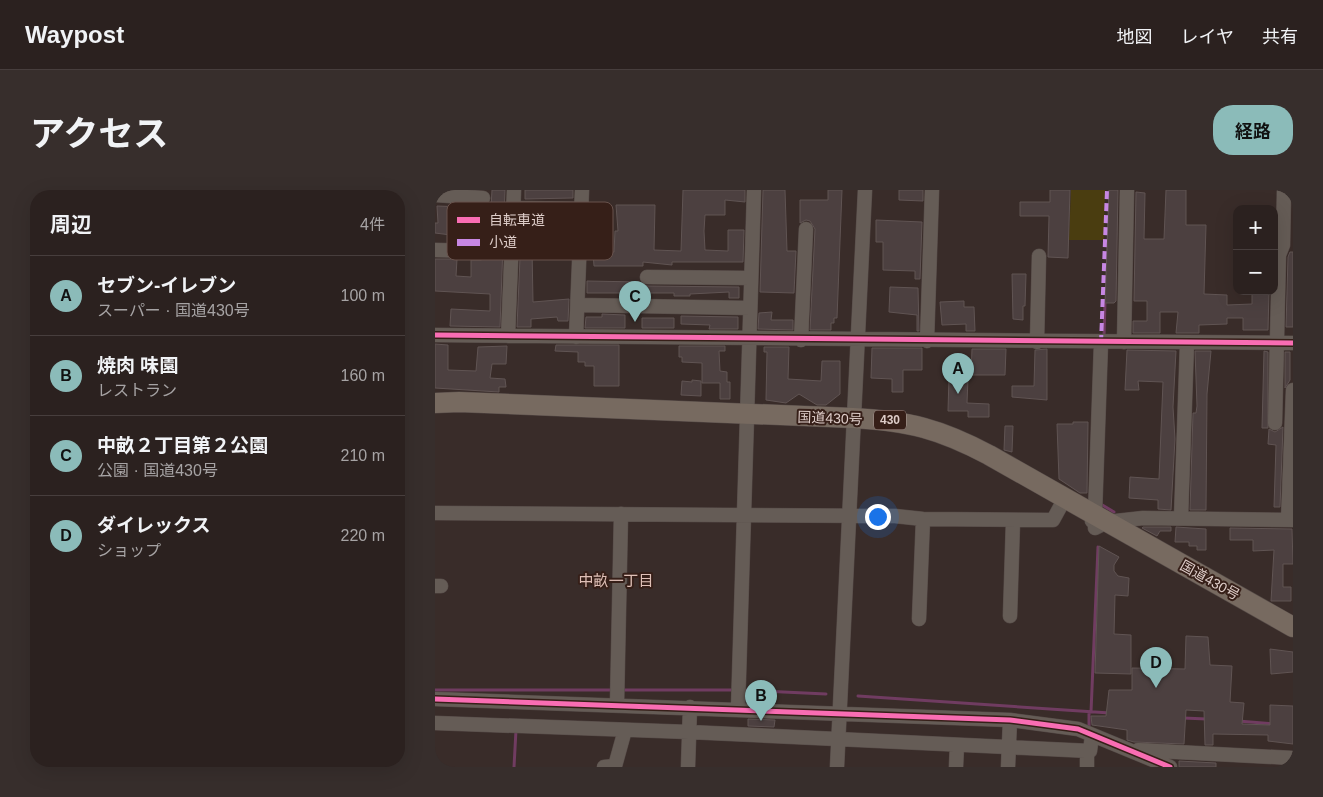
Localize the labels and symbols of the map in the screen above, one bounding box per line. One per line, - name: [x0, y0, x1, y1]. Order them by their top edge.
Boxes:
- legend: [447, 202, 613, 260]
- text: 自転車道: [489, 212, 545, 228]
- text: 小道: [489, 234, 517, 250]
- pin: C: [619, 281, 651, 322]
- pin: A: [942, 353, 974, 394]
- street label: 国道430号: [797, 409, 863, 427]
- road number: 430: [874, 410, 906, 430]
- your location: [865, 504, 891, 530]
- street label: 国道430号: [1178, 557, 1242, 603]
- district label: 中畝一丁目: [578, 572, 654, 589]
- pin: D: [1140, 647, 1172, 688]
- pin: B: [745, 680, 777, 721]

